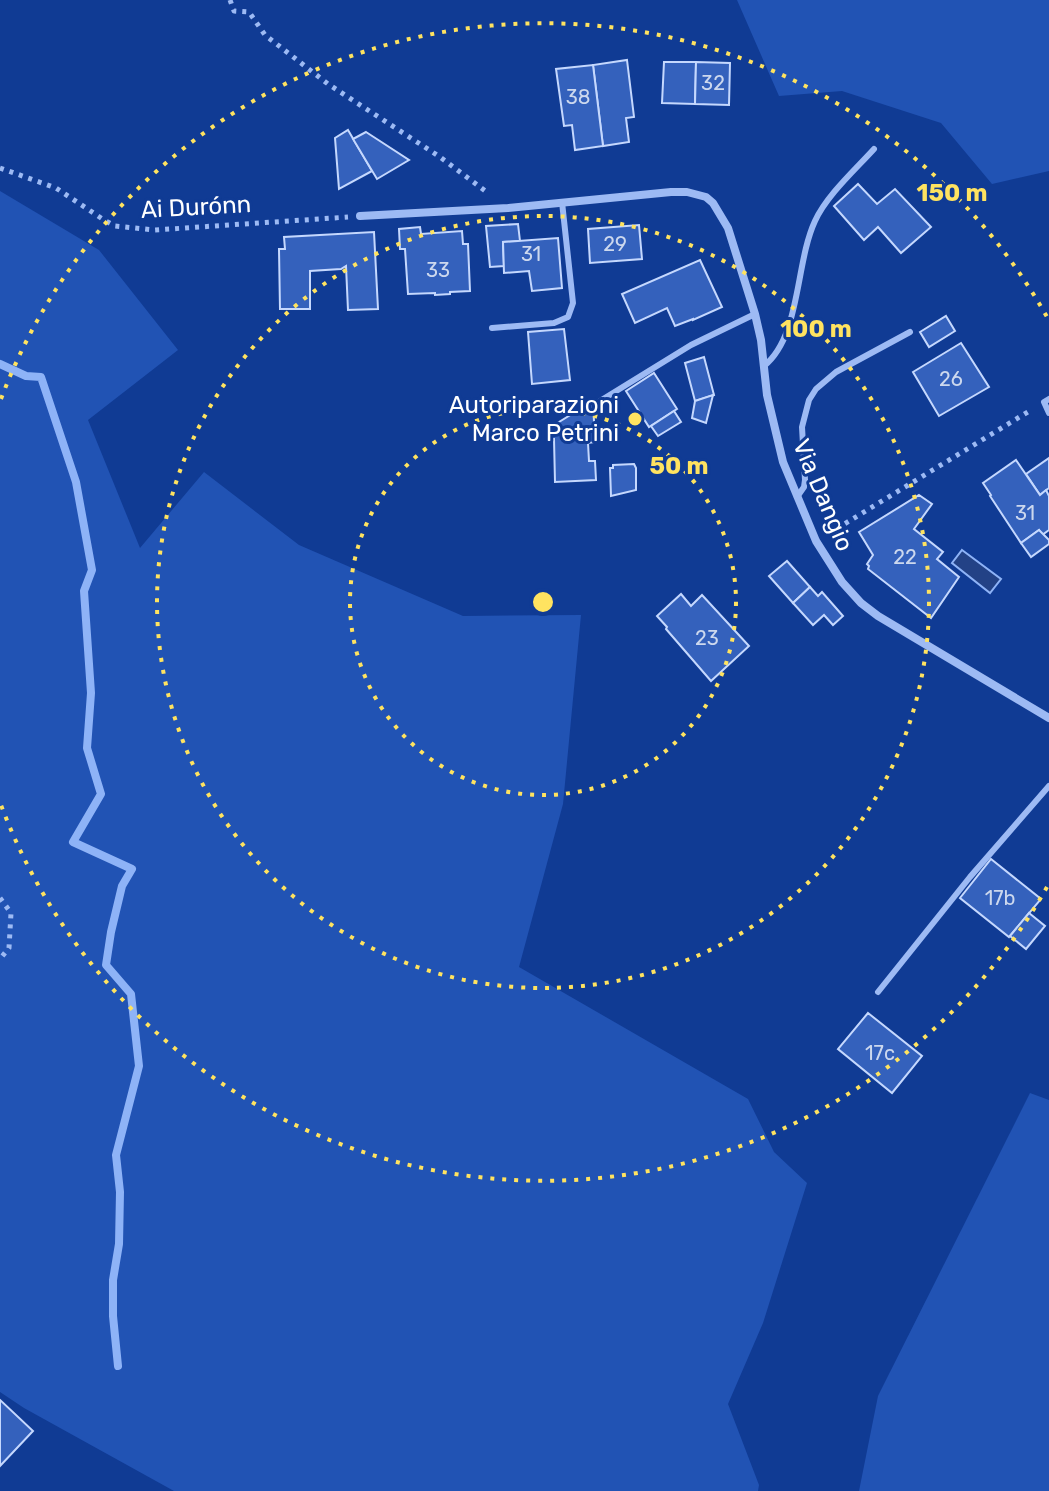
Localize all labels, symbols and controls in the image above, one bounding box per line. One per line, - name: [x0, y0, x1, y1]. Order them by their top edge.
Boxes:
- house number: 32: [701, 71, 725, 95]
- house number: 38: [566, 85, 590, 109]
- text: 150 m: [917, 179, 987, 207]
- street label: Ai Durónn: [140, 190, 252, 224]
- house number: 29: [603, 232, 627, 256]
- house number: 31: [521, 242, 541, 266]
- house number: 33: [426, 258, 450, 282]
- text: 100 m: [780, 315, 852, 343]
- house number: 26: [939, 367, 963, 391]
- place label: Autoriparazioni Marco Petrini: [449, 391, 619, 447]
- marker: Autoriparazioni Marco Petrini: [626, 410, 644, 428]
- street label: Via Dangio: [787, 435, 859, 555]
- text: 50 m: [650, 452, 708, 480]
- house number: 31: [1015, 501, 1035, 525]
- house number: 22: [893, 545, 917, 569]
- centre of rings: [529, 588, 557, 616]
- house number: 23: [695, 626, 719, 650]
- house number: 17b: [985, 886, 1015, 910]
- house number: 17c: [865, 1041, 895, 1065]

